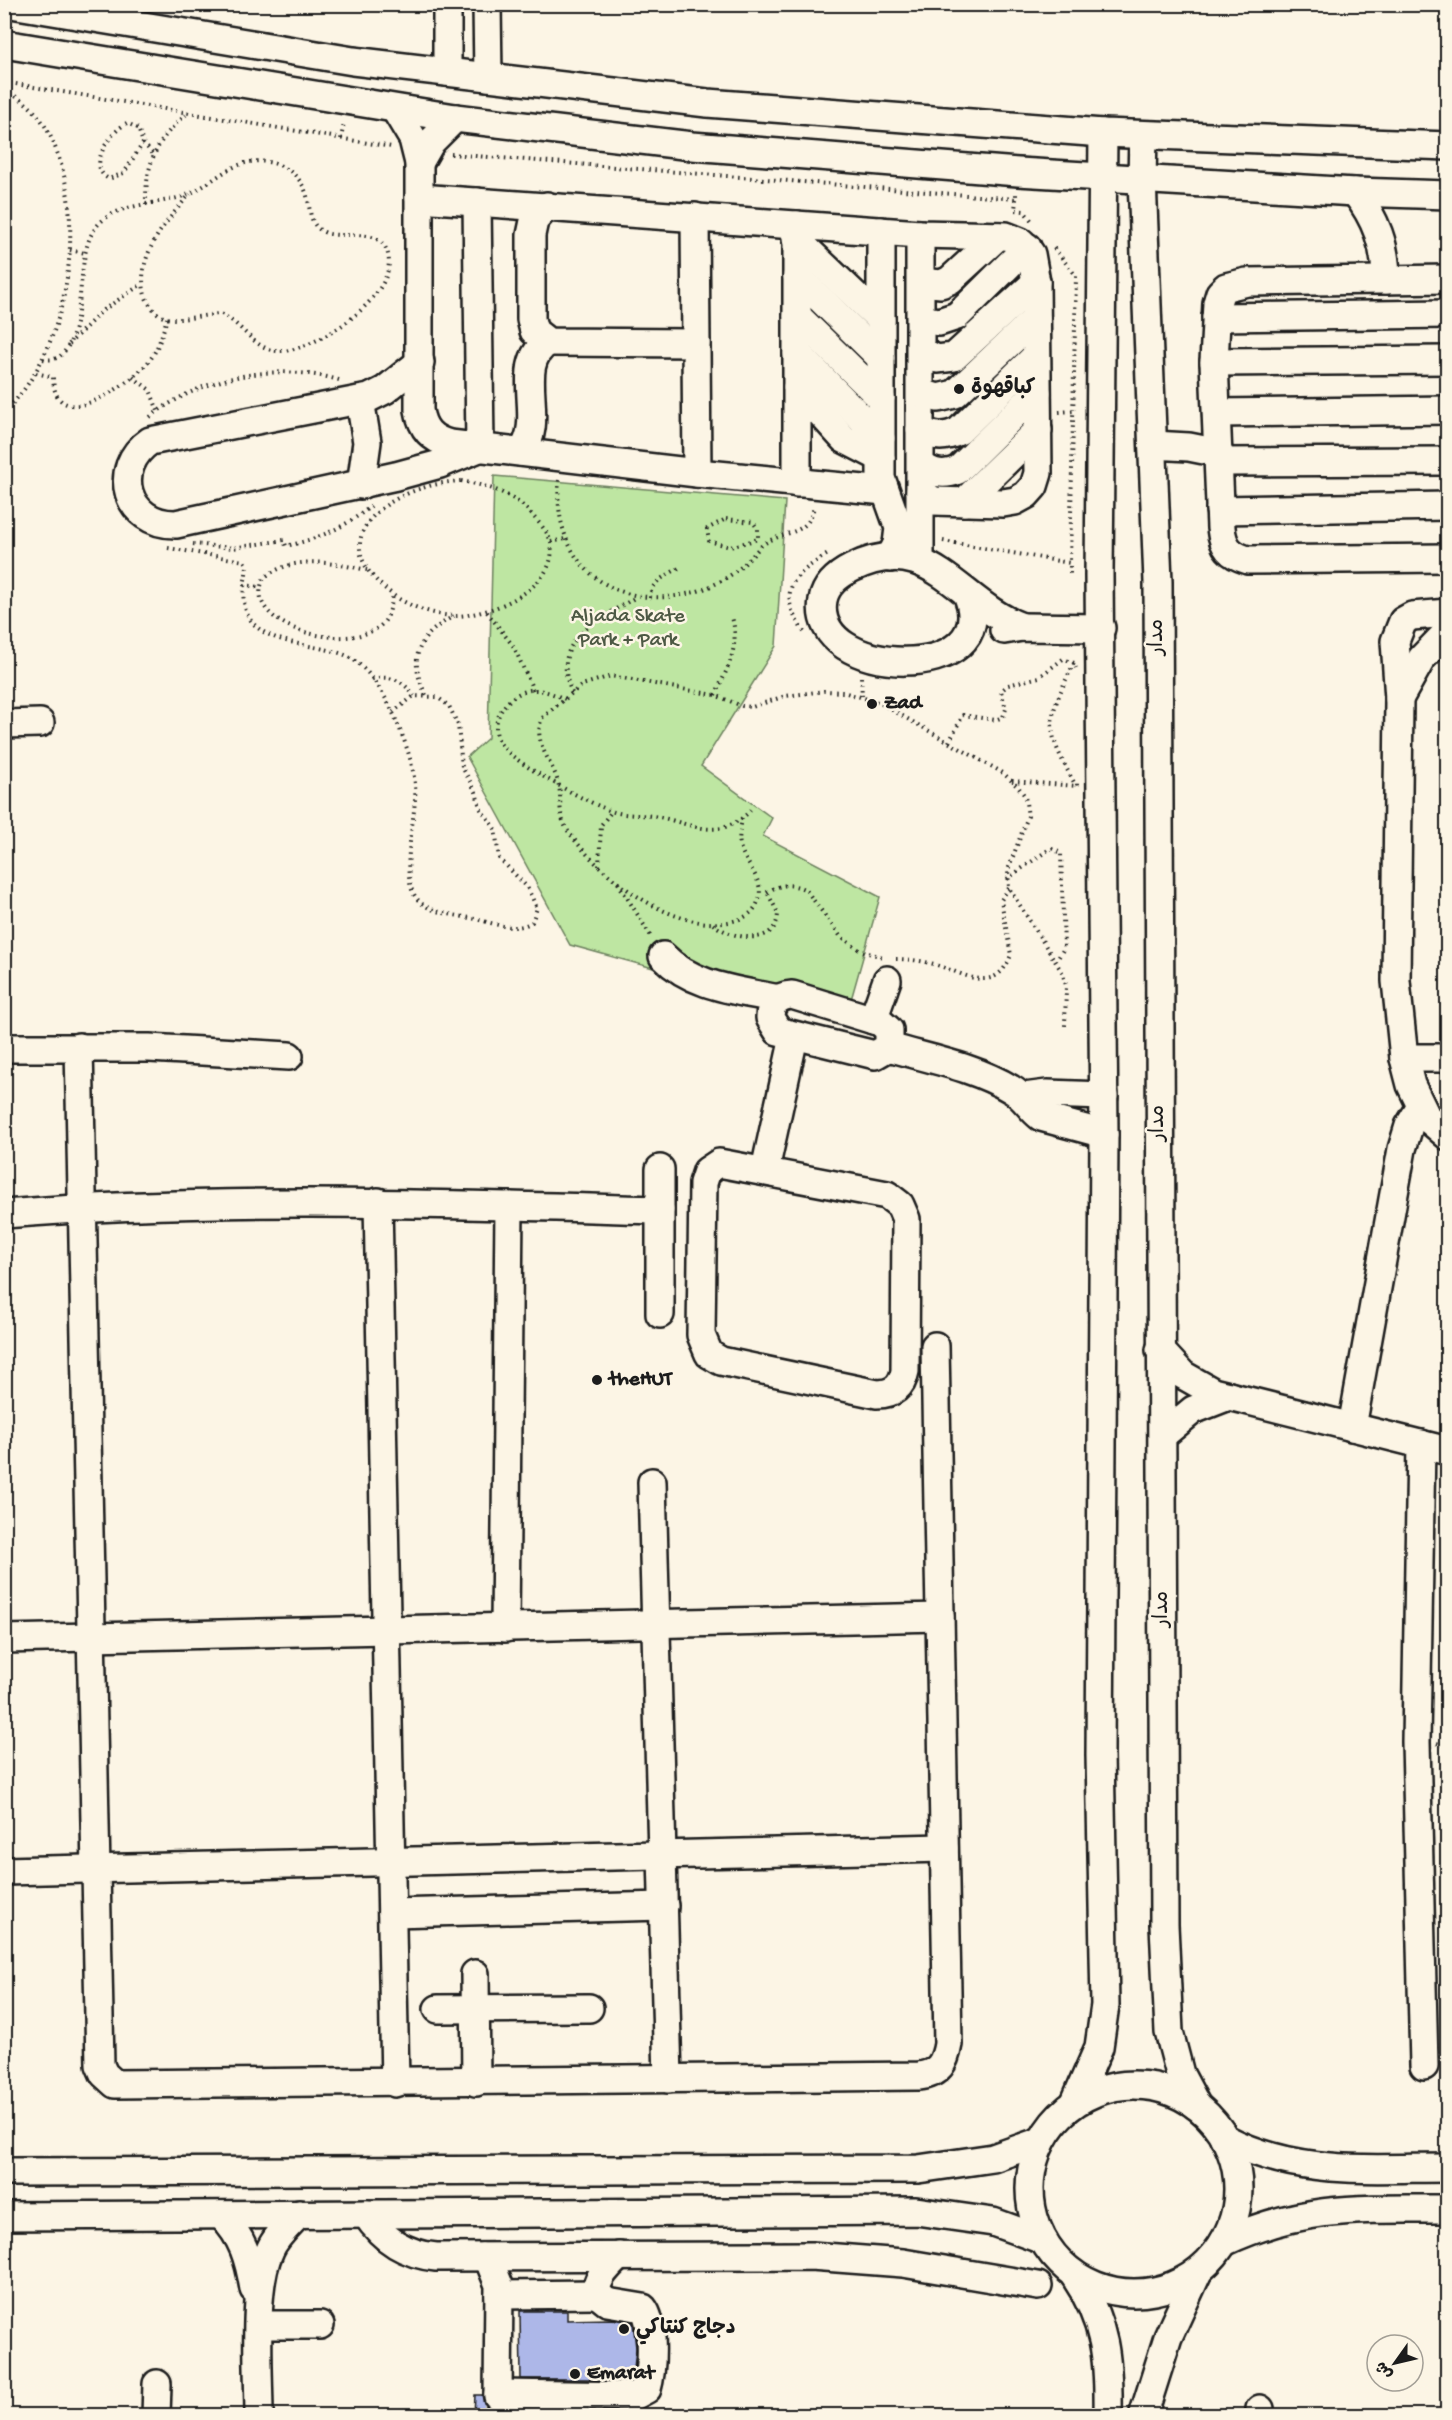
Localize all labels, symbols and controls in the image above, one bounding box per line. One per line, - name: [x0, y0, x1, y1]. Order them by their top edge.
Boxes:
- place label: كباقهوة: [971, 375, 1036, 402]
- marker: كباقهوة: [952, 382, 966, 396]
- park label: Aljada Skate Park + Park: [571, 605, 686, 654]
- street label: مدار: [1146, 619, 1171, 657]
- place label: Zad: [884, 692, 924, 717]
- marker: Zad: [865, 697, 879, 711]
- street label: مدار: [1147, 1105, 1172, 1143]
- place label: theHUT: [607, 1368, 674, 1393]
- marker: theHUT: [590, 1373, 604, 1387]
- street label: مدار: [1151, 1591, 1176, 1629]
- place label: دجاج كنتاكي: [636, 2317, 735, 2345]
- marker: دجاج كنتاكي: [617, 2322, 631, 2336]
- north arrow: [1365, 2333, 1425, 2393]
- text: ش: [1373, 2357, 1398, 2382]
- place label: Emarat: [587, 2362, 657, 2387]
- marker: Emarat: [568, 2367, 582, 2381]

